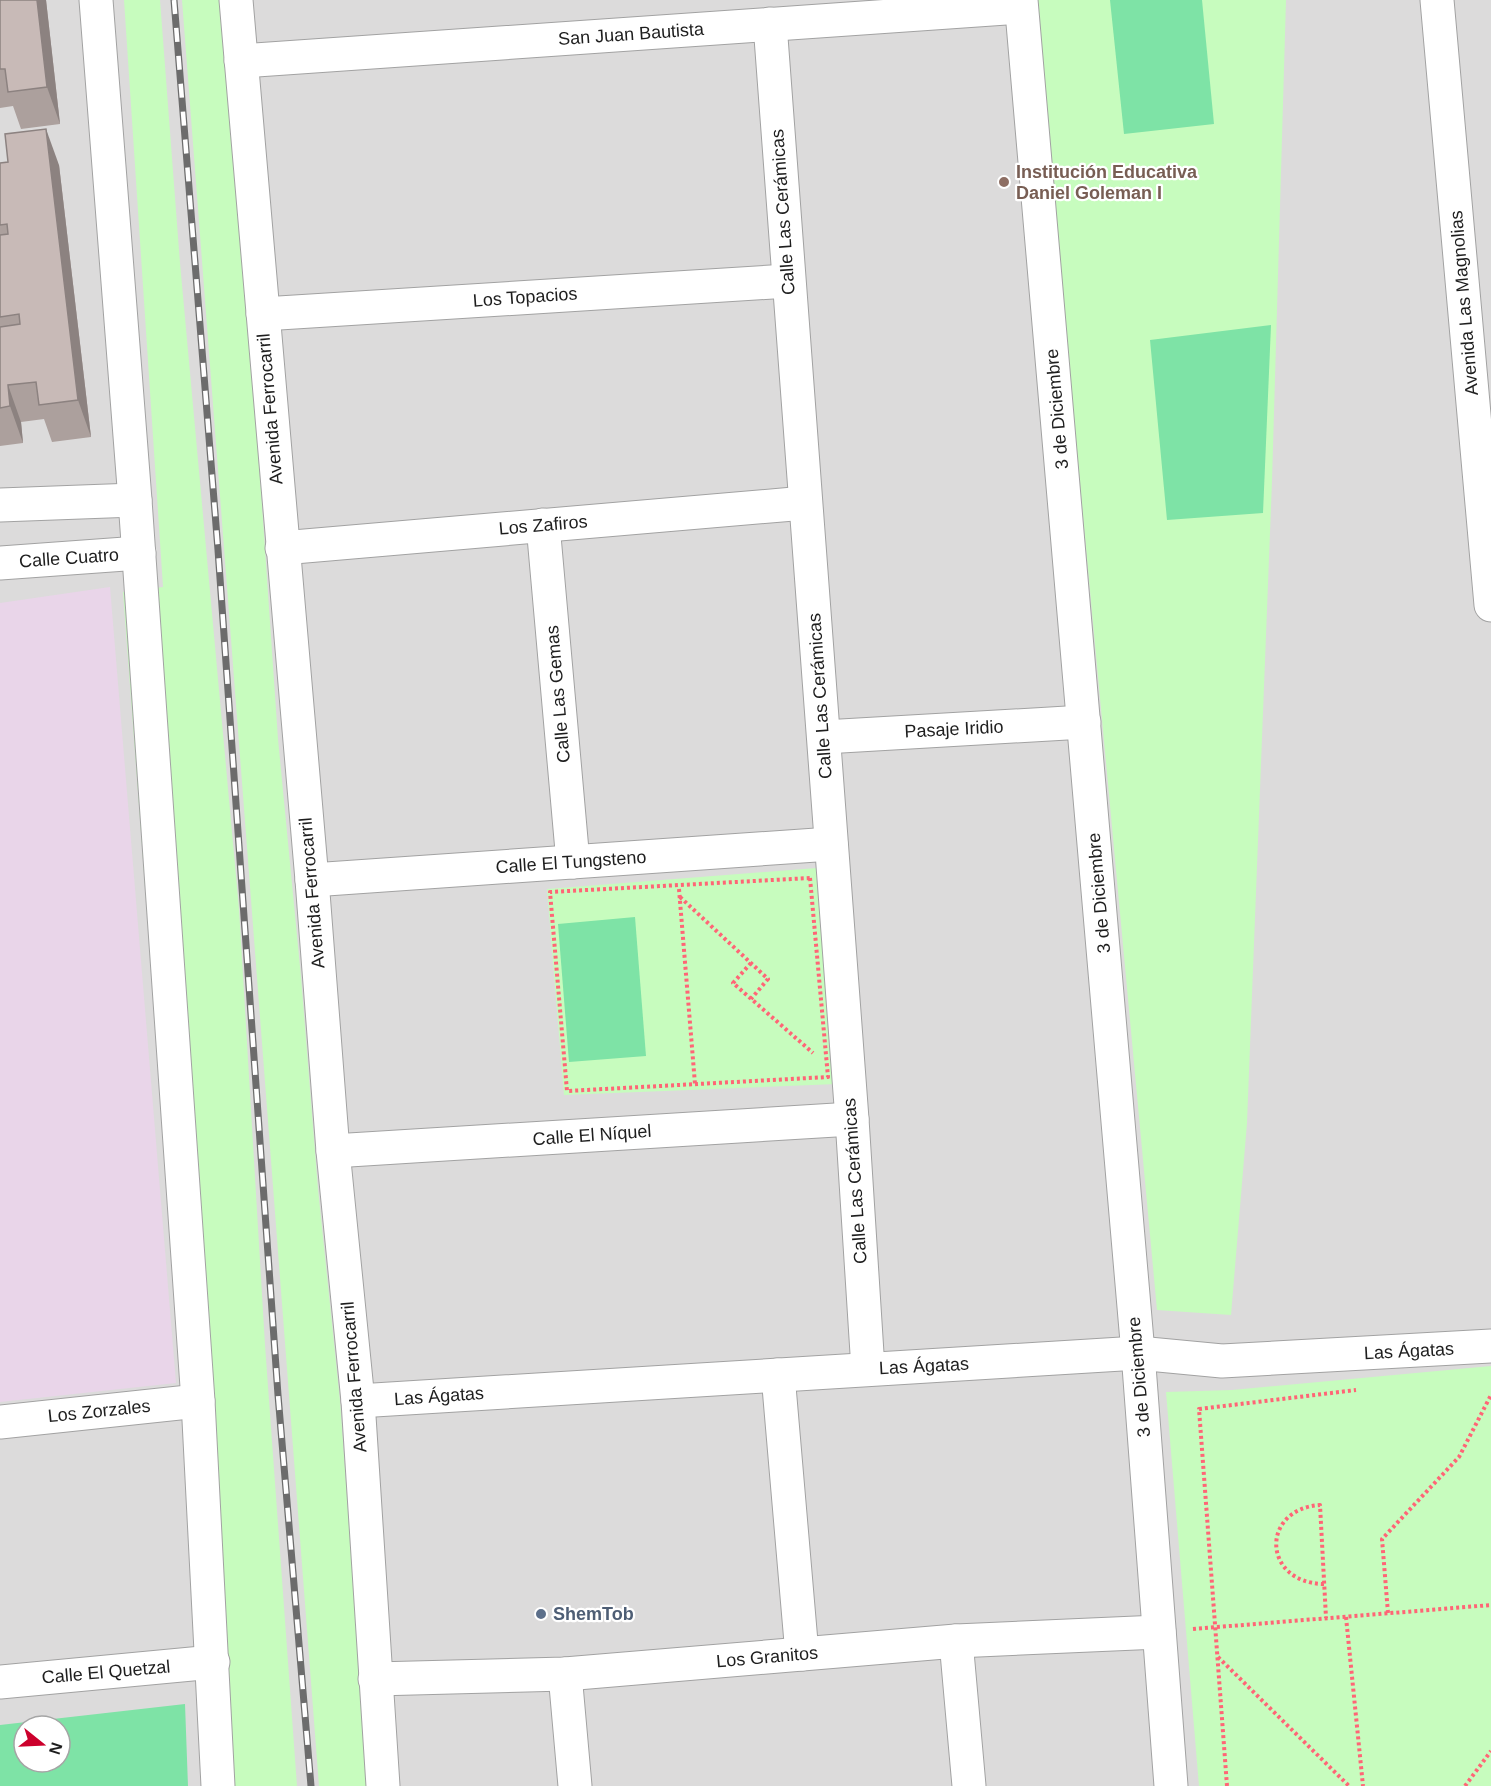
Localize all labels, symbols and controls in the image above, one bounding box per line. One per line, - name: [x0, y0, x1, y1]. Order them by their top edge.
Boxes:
- street label: San Juan Bautista: [557, 19, 706, 49]
- street label: Calle Las Cerámicas: [767, 128, 799, 296]
- place label: Institución Educativa Daniel Goleman I: [1016, 162, 1198, 203]
- marker: Institución Educativa Daniel Goleman I: [997, 175, 1011, 189]
- street label: Avenida Las Magnolias: [1446, 210, 1482, 396]
- street label: Los Topacios: [472, 283, 578, 311]
- street label: Avenida Ferrocarril: [253, 333, 287, 485]
- street label: 3 de Diciembre: [1042, 348, 1072, 470]
- street label: Los Zafiros: [498, 511, 588, 539]
- street label: Calle Cuatro: [18, 545, 120, 571]
- street label: Calle Las Cerámicas: [804, 612, 836, 780]
- street label: Calle Las Gemas: [542, 624, 574, 764]
- street label: Pasaje Iridio: [904, 716, 1004, 742]
- street label: Avenida Ferrocarril: [295, 817, 329, 969]
- street label: 3 de Diciembre: [1084, 832, 1114, 954]
- street label: Calle El Tungsteno: [495, 847, 647, 877]
- street label: Calle Las Cerámicas: [839, 1097, 871, 1265]
- street label: Calle El Níquel: [532, 1121, 652, 1149]
- street label: Avenida Ferrocarril: [337, 1301, 371, 1453]
- street label: 3 de Diciembre: [1124, 1316, 1154, 1438]
- street label: Las Ágatas: [1364, 1339, 1454, 1363]
- street label: Las Ágatas: [879, 1354, 969, 1378]
- street label: Las Ágatas: [393, 1383, 485, 1409]
- street label: Los Zorzales: [47, 1396, 151, 1426]
- place label: ShemTob: [553, 1604, 634, 1624]
- marker: ShemTob: [534, 1607, 548, 1621]
- street label: Los Granitos: [715, 1643, 819, 1671]
- street label: Calle El Quetzal: [41, 1656, 171, 1688]
- north arrow: [12, 1714, 72, 1774]
- text: N: [46, 1740, 66, 1757]

